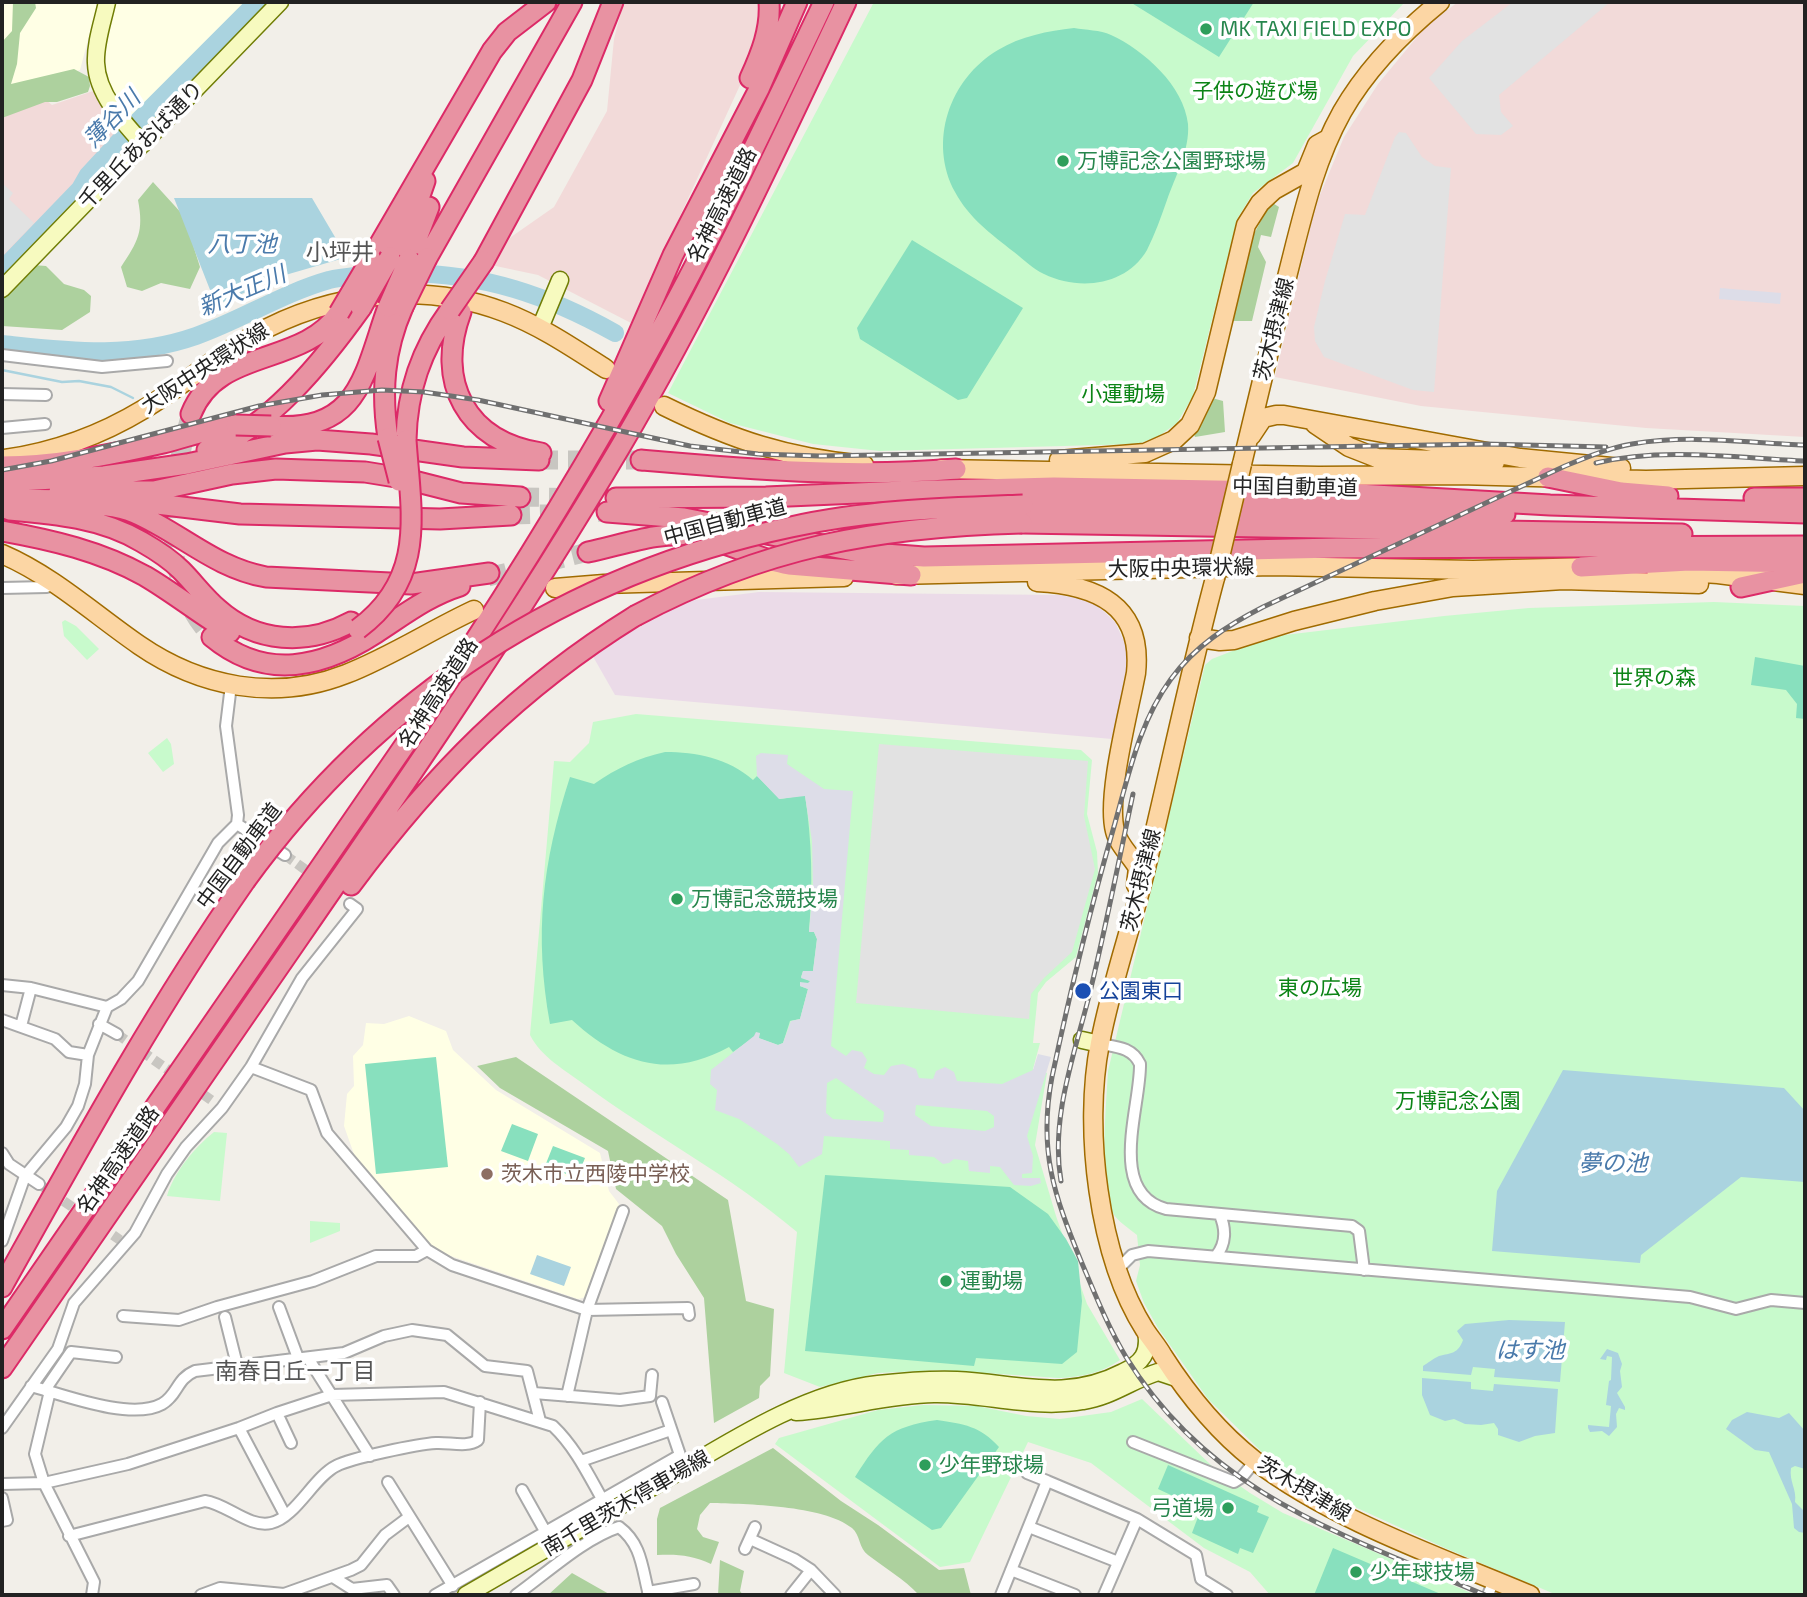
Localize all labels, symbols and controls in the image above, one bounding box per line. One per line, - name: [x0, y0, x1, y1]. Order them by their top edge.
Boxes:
- place label: MK TAXI FIELD EXPO: [1220, 16, 1412, 42]
- marker: MK TAXI FIELD EXPO: [1198, 21, 1214, 37]
- street label: 千里丘あおば通り: [74, 76, 208, 214]
- park label: 子供の遊び場: [1192, 78, 1318, 104]
- water label: 薄谷川: [78, 85, 146, 153]
- street label: 名神高速道路: [682, 143, 762, 267]
- place label: 万博記念公園野球場: [1077, 148, 1266, 174]
- marker: 万博記念公園野球場: [1055, 153, 1071, 169]
- water label: 八丁池: [208, 230, 276, 258]
- district label: 小坪井: [306, 238, 374, 266]
- water label: 新大正川: [194, 260, 290, 322]
- street label: 茨木摂津線: [1249, 275, 1299, 383]
- street label: 大阪中央環状線: [136, 317, 274, 419]
- park label: 小運動場: [1081, 381, 1165, 407]
- street label: 中国自動車道: [1232, 473, 1358, 501]
- street label: 中国自動車道: [661, 494, 789, 550]
- street label: 大阪中央環状線: [1107, 554, 1255, 582]
- street label: 名神高速道路: [393, 633, 483, 753]
- park label: 世界の森: [1612, 665, 1696, 691]
- street label: 中国自動車道: [191, 798, 287, 914]
- street label: 茨木摂津線: [1116, 826, 1166, 934]
- place label: 万博記念競技場: [691, 886, 838, 912]
- marker: 万博記念競技場: [669, 891, 685, 907]
- park label: 東の広場: [1278, 975, 1362, 1001]
- place label: 公園東口: [1099, 978, 1183, 1004]
- marker: 公園東口: [1073, 981, 1093, 1001]
- park label: 万博記念公園: [1395, 1088, 1521, 1114]
- street label: 名神高速道路: [72, 1101, 164, 1219]
- water label: 夢の池: [1579, 1149, 1647, 1177]
- place label: 茨木市立西陵中学校: [501, 1161, 690, 1187]
- marker: 茨木市立西陵中学校: [479, 1166, 495, 1182]
- place label: 運動場: [960, 1268, 1023, 1294]
- marker: 運動場: [938, 1273, 954, 1289]
- water label: はす池: [1496, 1336, 1564, 1364]
- district label: 南春日丘一丁目: [215, 1357, 375, 1385]
- street label: 南千里茨木停車場線: [538, 1445, 714, 1561]
- street label: 茨木摂津線: [1253, 1451, 1355, 1527]
- place label: 少年野球場: [939, 1452, 1044, 1478]
- marker: 少年野球場: [917, 1457, 933, 1473]
- place label: 弓道場: [1151, 1495, 1214, 1521]
- marker: 弓道場: [1220, 1500, 1236, 1516]
- place label: 少年球技場: [1370, 1559, 1475, 1585]
- marker: 少年球技場: [1348, 1564, 1364, 1580]

